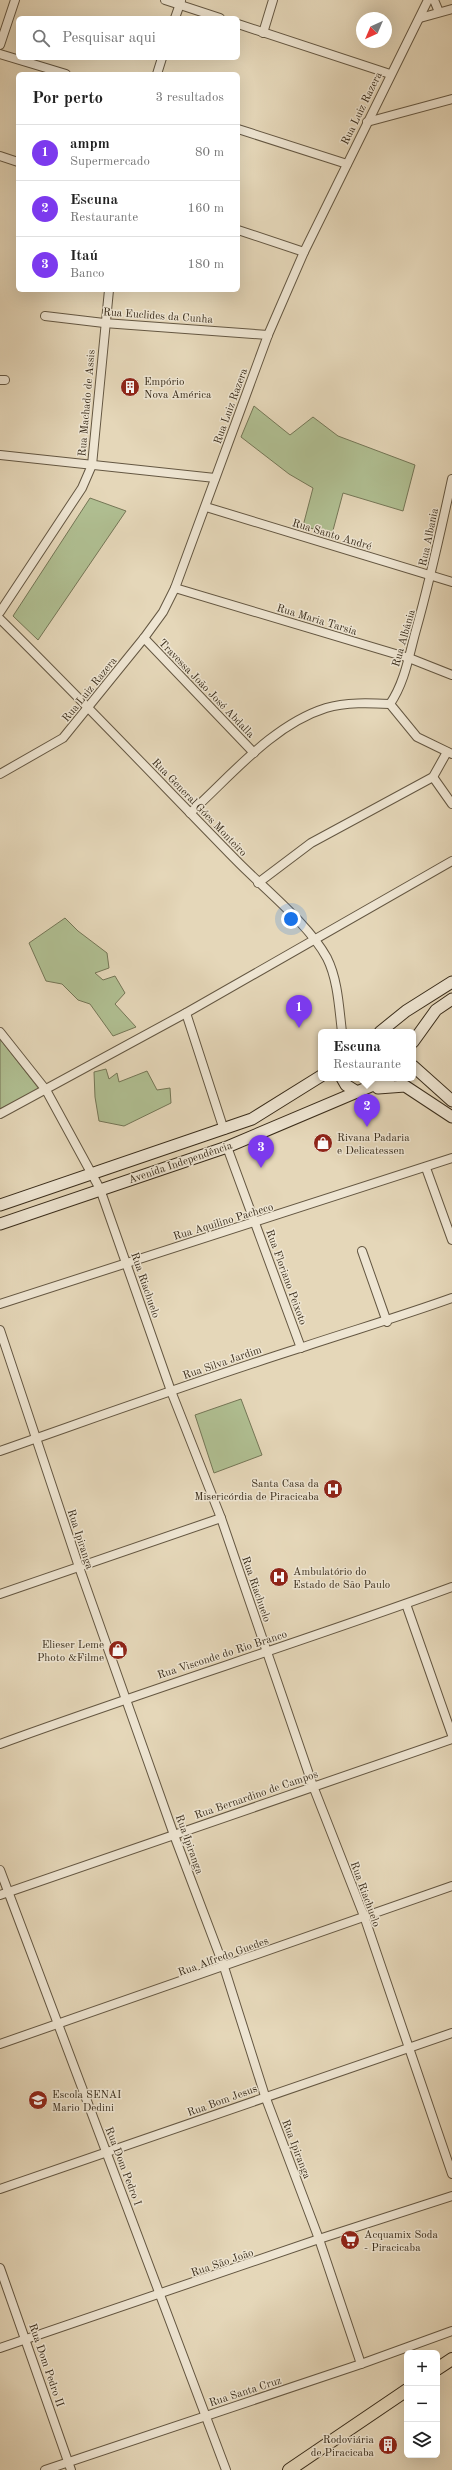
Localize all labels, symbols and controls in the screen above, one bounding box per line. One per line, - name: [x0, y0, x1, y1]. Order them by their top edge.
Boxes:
- north arrow: [356, 12, 392, 48]
- search box: [16, 16, 240, 60]
- icon: search: [30, 27, 52, 49]
- text: Pesquisar aqui: [62, 31, 156, 46]
- street label: Rua Luiz Razera: [340, 70, 385, 147]
- text: Por perto: [32, 90, 103, 107]
- text: 3 resultados: [156, 91, 224, 104]
- text: ampm: [70, 137, 110, 152]
- text: 1: [41, 146, 49, 159]
- text: 80 m: [195, 146, 224, 159]
- text: Supermercado: [70, 155, 150, 168]
- text: Escuna: [70, 193, 118, 208]
- text: 2: [41, 202, 49, 215]
- text: 160 m: [187, 202, 224, 215]
- text: Restaurante: [70, 211, 138, 224]
- text: Itaú: [70, 249, 98, 264]
- text: 3: [41, 258, 49, 271]
- text: 180 m: [187, 258, 224, 271]
- text: Banco: [70, 267, 105, 280]
- street label: Rua Euclides da Cunha: [103, 307, 214, 326]
- street label: Rua Machado de Assis: [77, 349, 98, 457]
- street label: Rua Luiz Razera: [213, 367, 250, 446]
- building icon: Empório Nova América: [119, 376, 141, 398]
- place label: Empório Nova América: [144, 377, 212, 401]
- street label: Rua Albania: [418, 507, 441, 567]
- street label: Rua Santo André: [291, 518, 373, 553]
- street label: Rua Maria Tarsia: [275, 603, 359, 638]
- street label: Rua Albânia: [391, 608, 418, 668]
- street label: Travessa João José Abdalla: [156, 638, 256, 741]
- street label: Rua Luiz Razera: [61, 655, 120, 724]
- street label: Rua General Góes Monteiro: [149, 757, 248, 859]
- your location: [281, 909, 301, 929]
- pin: 1: [286, 995, 312, 1028]
- popup: [318, 1029, 416, 1081]
- text: Escuna: [333, 1040, 381, 1055]
- text: Restaurante: [333, 1058, 401, 1071]
- pin: 2: [354, 1094, 380, 1127]
- shop icon: Rivana Padaria e Delicatessen: [312, 1132, 334, 1154]
- place label: Rivana Padaria e Delicatessen: [337, 1133, 410, 1157]
- pin: 3: [248, 1135, 274, 1168]
- street label: Avenida Independência: [127, 1140, 234, 1186]
- street label: Rua Aquilino Pacheco: [172, 1202, 275, 1243]
- street label: Rua Floriano Peixoto: [263, 1228, 308, 1327]
- street label: Rua Riachuelo: [128, 1251, 161, 1320]
- street label: Rua Silva Jardim: [182, 1345, 263, 1382]
- hospital icon: Santa Casa da Misericórdia de Piracicaba: [322, 1478, 344, 1500]
- place label: Santa Casa da Misericórdia de Piracicaba: [194, 1479, 320, 1503]
- street label: Rua Ipiranga: [65, 1508, 95, 1571]
- street label: Rua Riachuelo: [239, 1555, 272, 1624]
- hospital icon: Ambulatório do Estado de São Paulo: [268, 1566, 290, 1588]
- place label: Ambulatório do Estado de São Paulo: [293, 1567, 390, 1591]
- street label: Rua Visconde do Rio Branco: [156, 1629, 289, 1682]
- shop icon: Elieser Leme Photo &Filme: [107, 1639, 129, 1661]
- place label: Elieser Leme Photo &Filme: [37, 1640, 104, 1664]
- street label: Rua Bernardino de Campos: [193, 1769, 320, 1822]
- street label: Rua Ipiranga: [173, 1813, 205, 1876]
- street label: Rua Riachuelo: [348, 1860, 382, 1929]
- street label: Rua Alfredo Guedes: [177, 1936, 270, 1979]
- street label: Rua Bom Jesus: [186, 2084, 259, 2119]
- school or university icon: Escola SENAI Mario Dedini: [27, 2089, 49, 2111]
- place label: Escola SENAI Mario Dedini: [52, 2090, 121, 2114]
- street label: Rua Ipiranga: [279, 2118, 312, 2181]
- street label: Rua Dom Pedro I: [103, 2126, 143, 2207]
- supermarket icon: Acquamix Soda - Piracicaba: [339, 2229, 361, 2251]
- place label: Acquamix Soda - Piracicaba: [364, 2230, 439, 2254]
- street label: Rua São João: [190, 2248, 255, 2279]
- street label: Rua Dom Pedro II: [26, 2322, 65, 2409]
- map controls: [404, 2350, 440, 2458]
- button: +: [404, 2350, 440, 2386]
- street label: Rua Santa Cruz: [208, 2375, 283, 2409]
- button: −: [404, 2386, 440, 2422]
- button: layers: [404, 2422, 440, 2458]
- building icon: Rodoviária de Piracicaba: [377, 2434, 399, 2456]
- place label: Rodoviária de Piracicaba: [311, 2435, 375, 2459]

